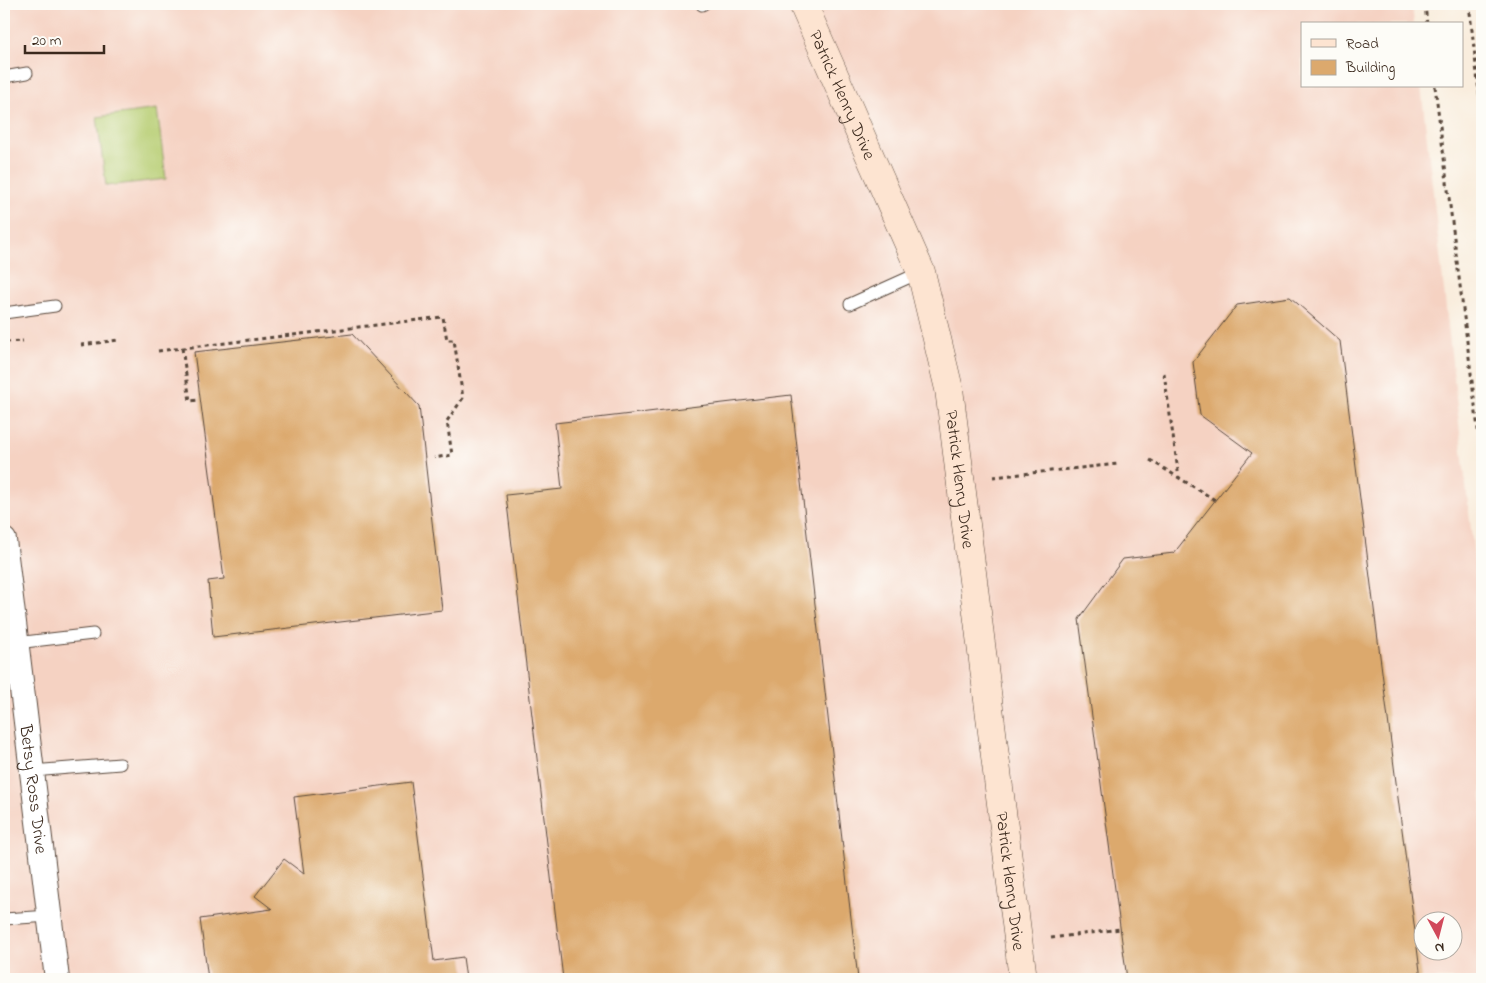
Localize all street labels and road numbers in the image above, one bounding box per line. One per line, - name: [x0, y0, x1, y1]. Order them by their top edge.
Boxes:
- street label: Patrick Henry Drive: [801, 26, 881, 165]
- street label: Patrick Henry Drive: [937, 409, 980, 551]
- street label: Betsy Ross Drive: [11, 722, 53, 856]
- street label: Patrick Henry Drive: [987, 810, 1030, 953]

